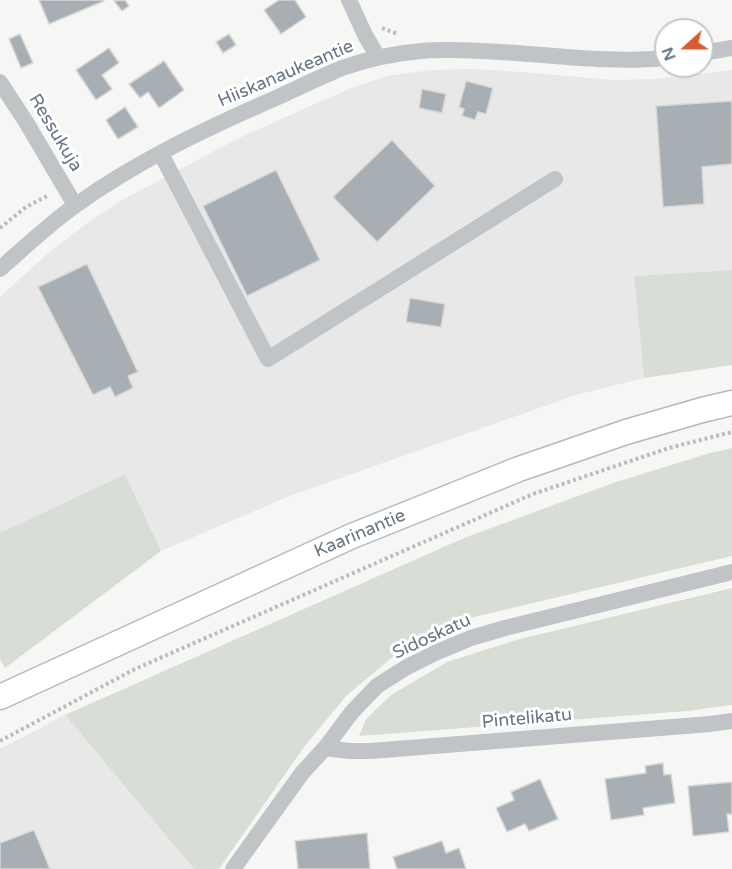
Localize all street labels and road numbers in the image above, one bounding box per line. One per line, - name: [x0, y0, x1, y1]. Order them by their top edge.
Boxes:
- street label: Hiiskanaukeantie: [215, 36, 357, 112]
- street label: Ressukuja: [23, 90, 87, 176]
- street label: Kaarinantie: [311, 505, 409, 563]
- street label: Sidoskatu: [389, 610, 475, 664]
- street label: Pintelikatu: [481, 704, 573, 734]

